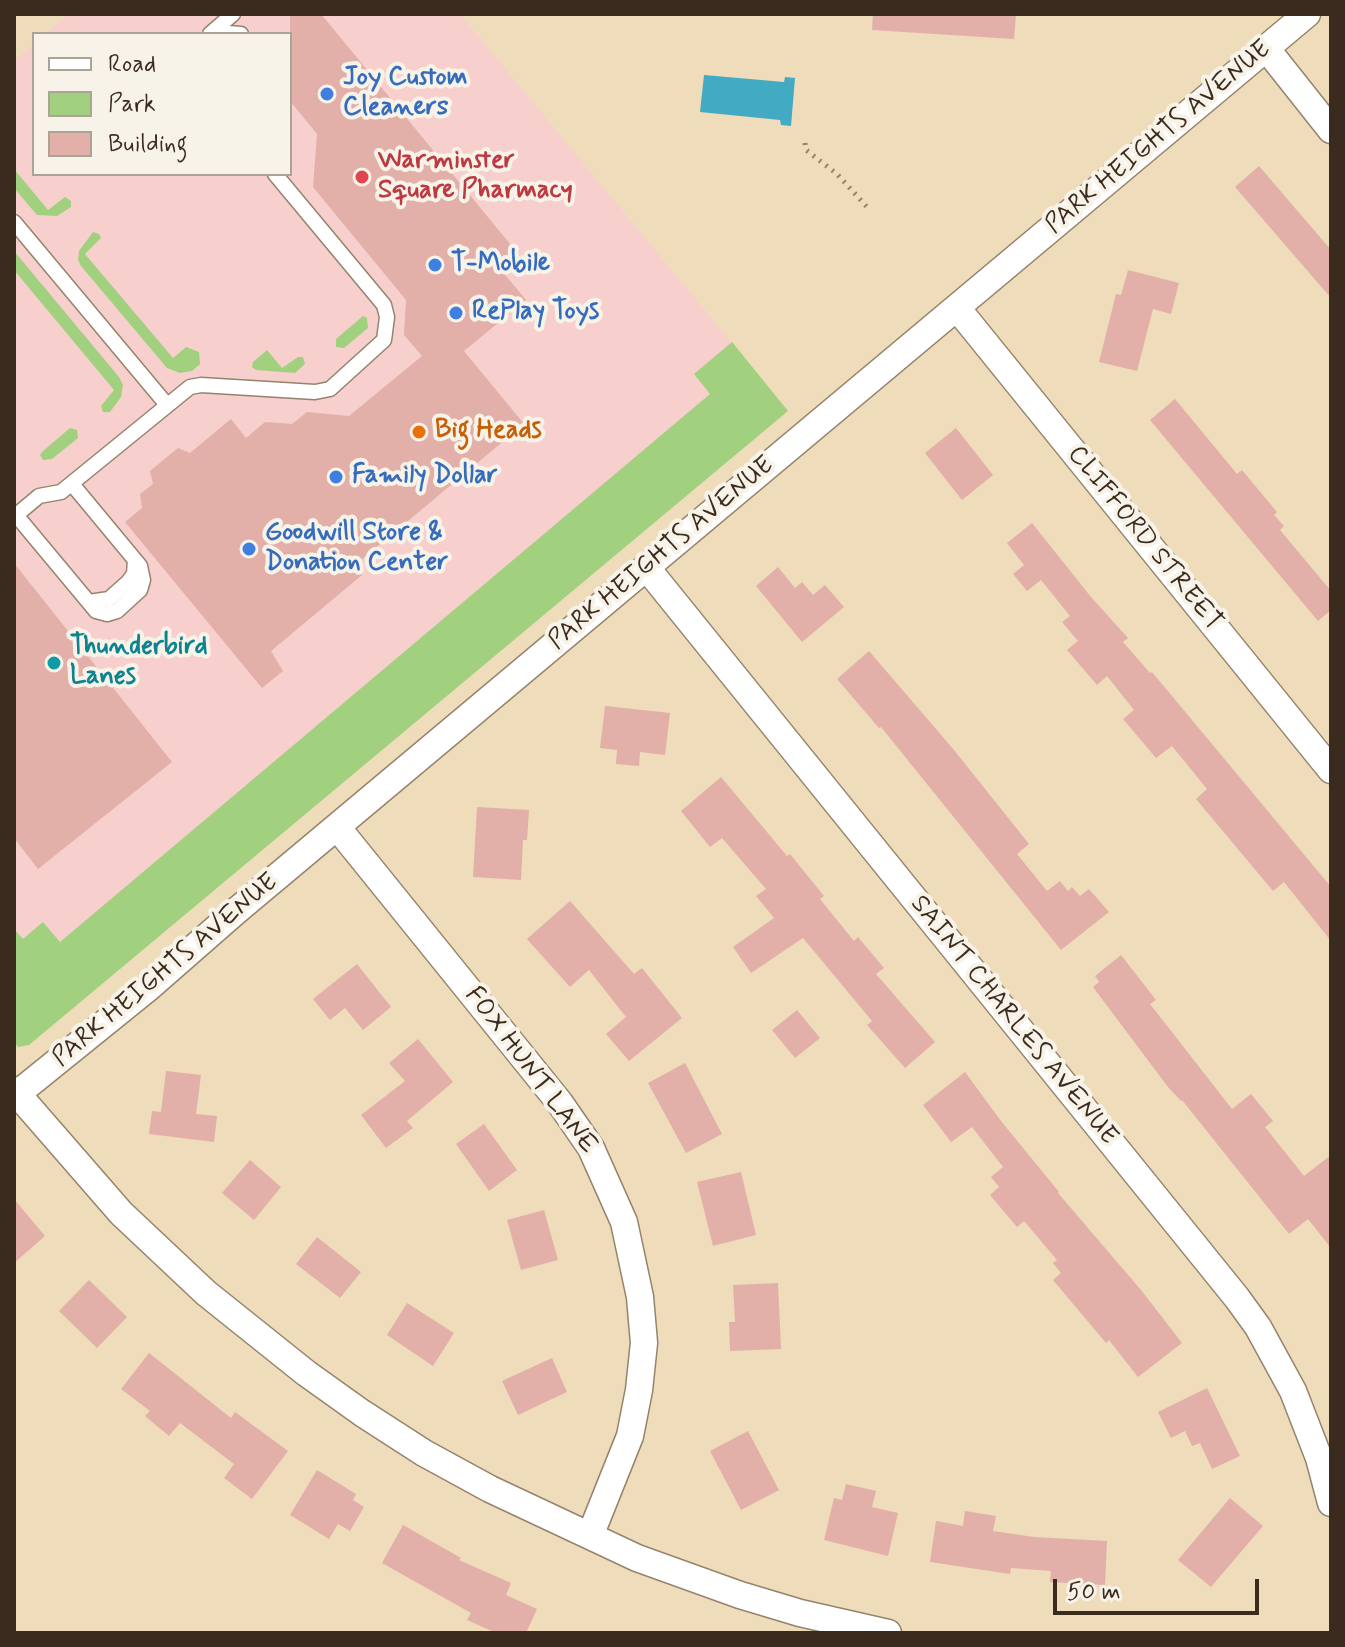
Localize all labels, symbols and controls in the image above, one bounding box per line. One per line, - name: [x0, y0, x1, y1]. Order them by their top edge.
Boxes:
- legend: [32, 32, 292, 176]
- street label: PARK HEIGHTS AVENUE: [1040, 35, 1278, 241]
- text: Road: [108, 49, 156, 80]
- place label: Joy Custom Cleaners: [343, 63, 467, 124]
- marker: Joy Custom Cleaners: [318, 85, 336, 103]
- text: Park: [108, 89, 156, 120]
- text: Building: [108, 129, 188, 160]
- place label: Warminster Square Pharmacy: [378, 146, 573, 208]
- marker: Warminster Square Pharmacy: [353, 168, 371, 186]
- place label: T-Mobile: [451, 249, 550, 281]
- marker: T-Mobile: [426, 256, 444, 274]
- place label: RePlay Toys: [472, 297, 599, 329]
- marker: RePlay Toys: [447, 304, 465, 322]
- place label: Big Heads: [435, 416, 542, 448]
- marker: Big Heads: [410, 423, 428, 441]
- street label: CLIFFORD STREET: [1060, 440, 1228, 638]
- street label: PARK HEIGHTS AVENUE: [543, 451, 781, 657]
- place label: Family Dollar: [352, 461, 498, 493]
- marker: Family Dollar: [327, 468, 345, 486]
- place label: Goodwill Store & Donation Center: [265, 518, 448, 580]
- marker: Goodwill Store & Donation Center: [240, 540, 258, 558]
- place label: Thunderbird Lanes: [70, 632, 208, 694]
- marker: Thunderbird Lanes: [45, 654, 63, 672]
- street label: PARK HEIGHTS AVENUE: [47, 868, 285, 1074]
- street label: SAINT CHARLES AVENUE: [903, 890, 1123, 1152]
- street label: FOX HUNT LANE: [457, 981, 603, 1161]
- scale bar: [1057, 1563, 1263, 1613]
- text: 50 m: [1067, 1577, 1121, 1608]

